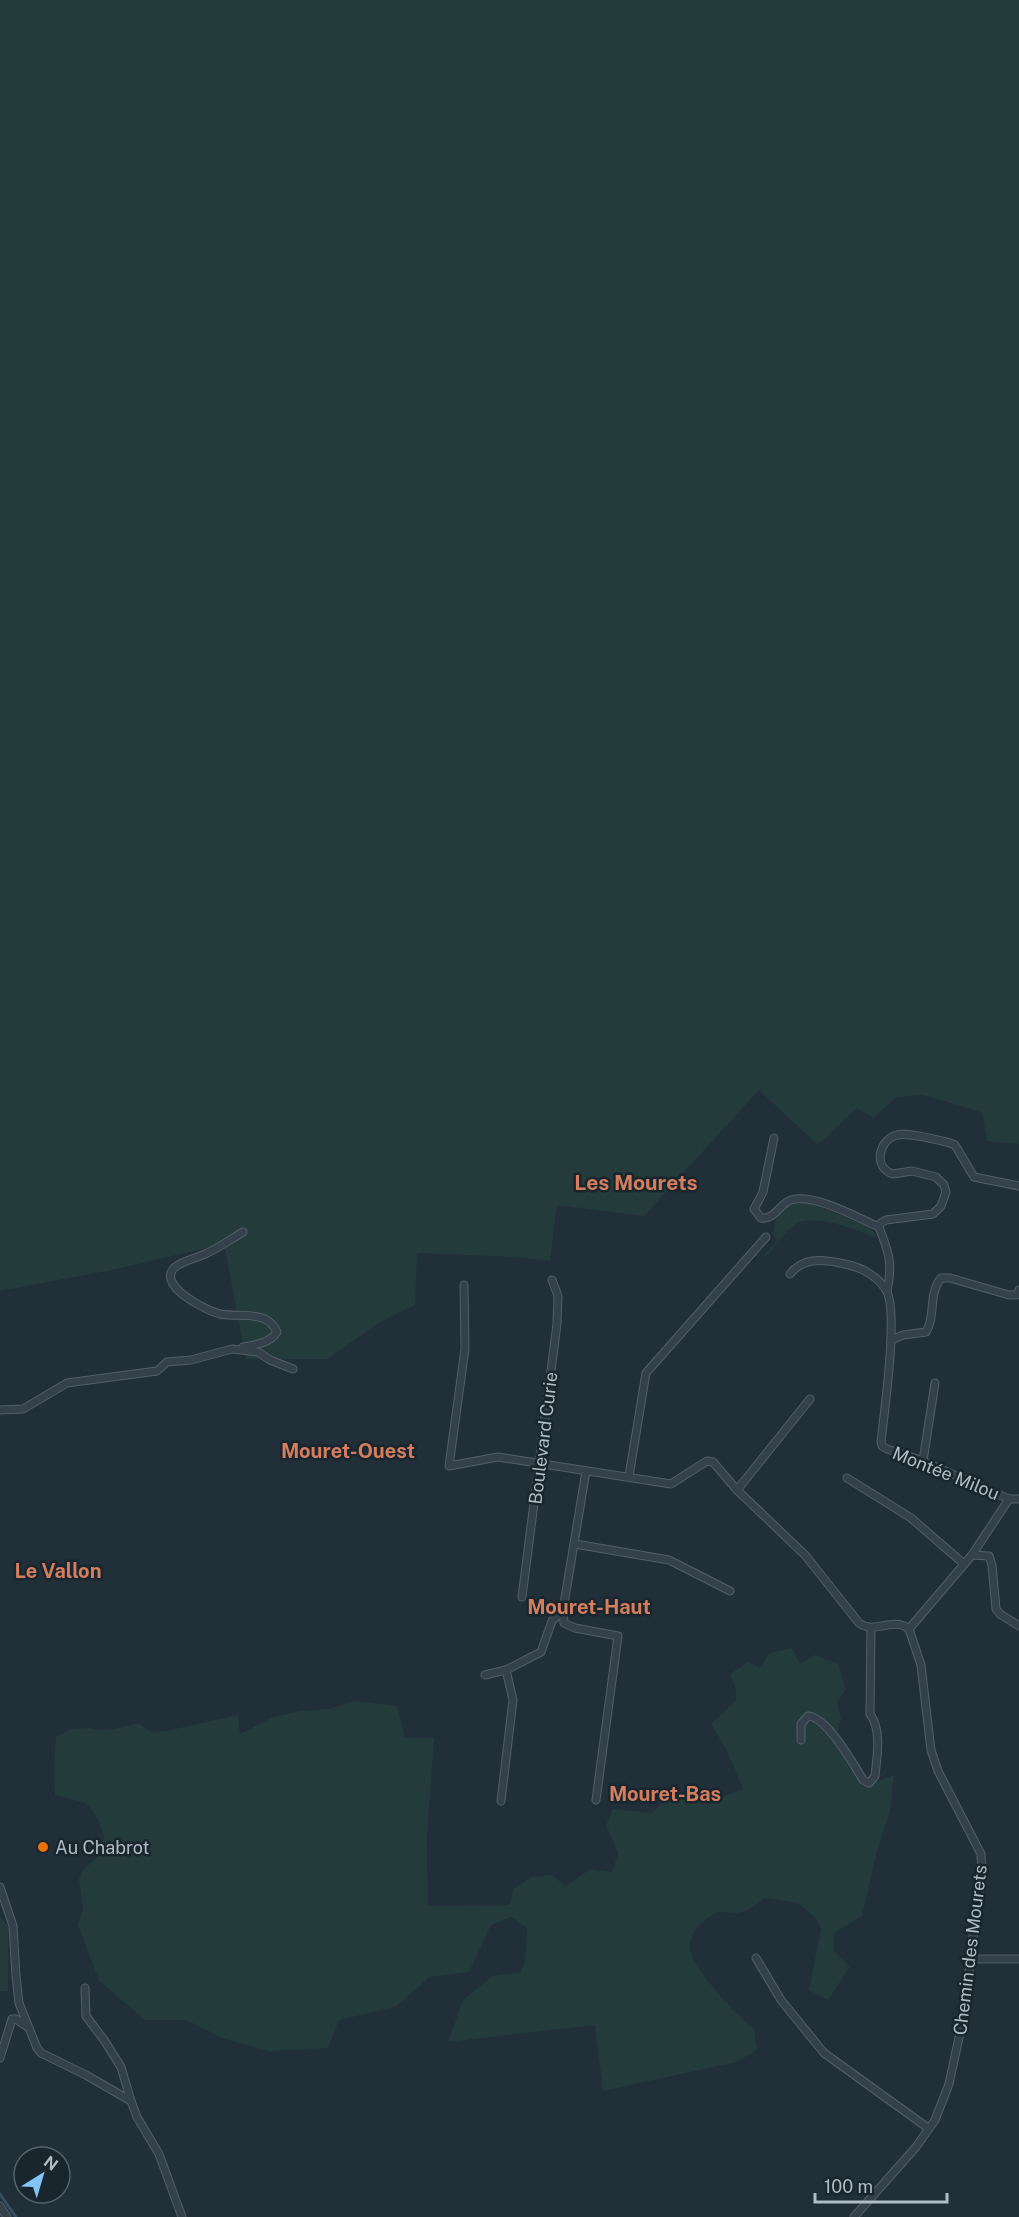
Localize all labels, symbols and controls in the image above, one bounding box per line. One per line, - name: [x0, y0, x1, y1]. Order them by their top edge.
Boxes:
- district label: Les Mourets: [574, 1170, 698, 1195]
- street label: Boulevard Curie: [524, 1371, 562, 1505]
- district label: Mouret-Ouest: [281, 1439, 415, 1463]
- street label: Montée Milou: [889, 1442, 1003, 1504]
- district label: Le Vallon: [15, 1559, 102, 1583]
- district label: Mouret-Haut: [527, 1595, 651, 1619]
- district label: Mouret-Bas: [609, 1782, 721, 1806]
- place label: Au Chabrot: [55, 1837, 150, 1858]
- marker: Au Chabrot: [36, 1840, 50, 1854]
- street label: Chemin des Mourets: [949, 1864, 991, 2036]
- north arrow: [12, 2145, 72, 2205]
- text: N: [40, 2152, 61, 2175]
- scale bar: [815, 2166, 947, 2204]
- text: 100 m: [824, 2176, 873, 2197]

